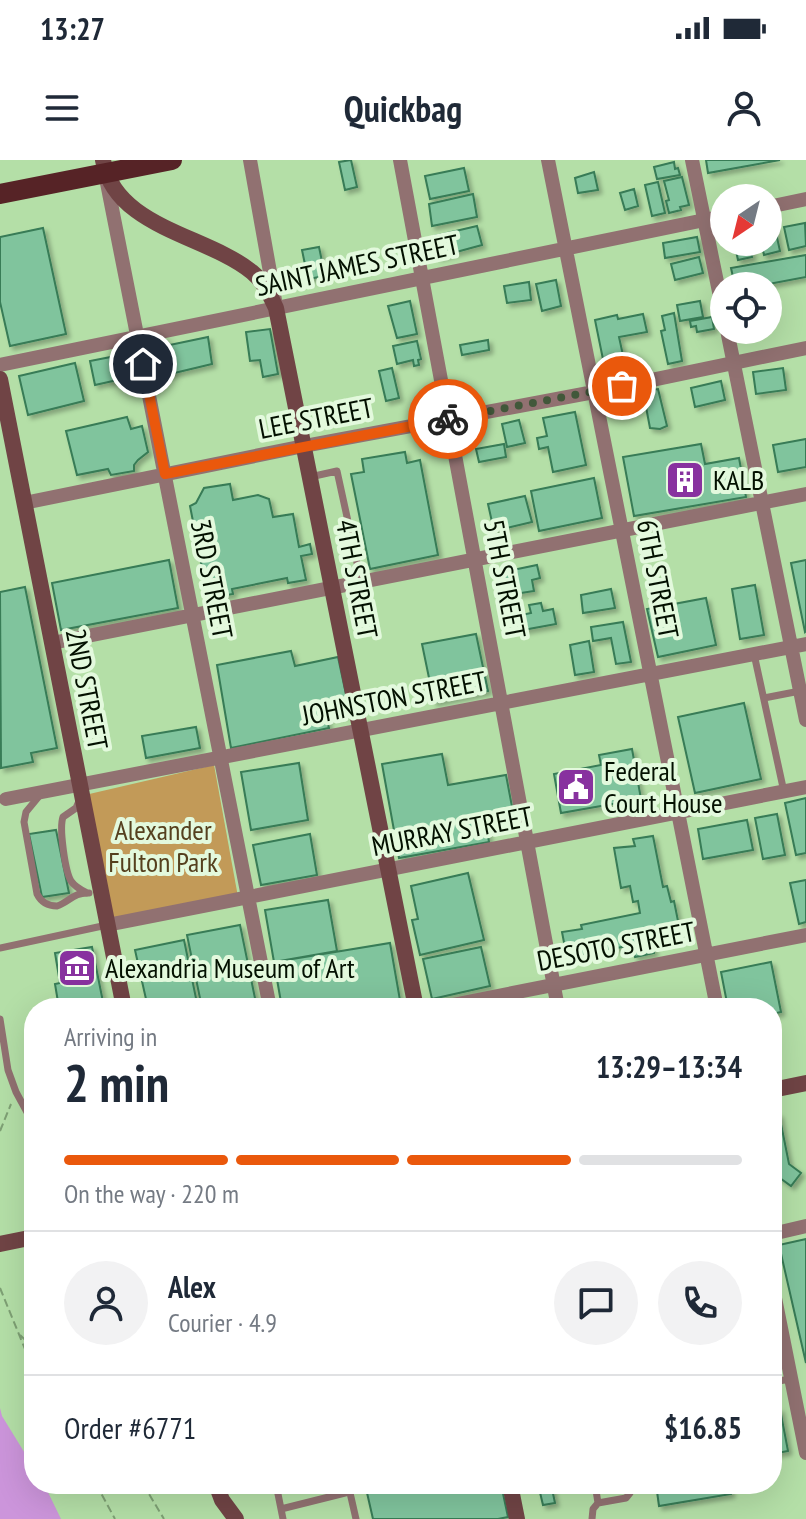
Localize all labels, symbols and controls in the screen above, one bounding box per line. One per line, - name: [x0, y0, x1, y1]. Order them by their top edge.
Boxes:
- text: 13:27: [40, 9, 105, 48]
- text: Quickbag: [344, 85, 462, 132]
- icon: menu: [40, 86, 84, 130]
- icon: person: [722, 86, 766, 130]
- north arrow: [710, 184, 782, 256]
- map controls: [710, 184, 782, 344]
- street label: SAINT JAMES STREET: [252, 225, 462, 304]
- button: locate: [710, 272, 782, 344]
- pin: [109, 330, 177, 398]
- icon: home: [121, 342, 165, 386]
- pin: [588, 352, 656, 420]
- icon: bag: [600, 364, 644, 408]
- courier: [408, 379, 488, 459]
- street label: LEE STREET: [255, 388, 377, 447]
- icon: bike: [426, 397, 470, 441]
- building icon: KALB: [664, 459, 706, 501]
- place label: KALB: [713, 461, 764, 498]
- street label: 3RD STREET: [183, 516, 242, 642]
- street label: 4TH STREET: [328, 516, 387, 642]
- street label: 5TH STREET: [476, 516, 535, 642]
- street label: 6TH STREET: [629, 516, 688, 642]
- street label: 2ND STREET: [58, 625, 117, 753]
- street label: JOHNSTON STREET: [298, 661, 489, 734]
- place label: Federal Court House: [604, 752, 723, 821]
- public building icon: Federal Court House: [555, 766, 597, 808]
- street label: MURRAY STREET: [368, 797, 536, 864]
- park label: Alexander Fulton Park: [108, 811, 218, 880]
- street label: DESOTO STREET: [534, 912, 699, 979]
- museum icon: Alexandria Museum of Art: [56, 947, 98, 989]
- place label: Alexandria Museum of Art: [105, 949, 355, 986]
- text: Arriving in: [64, 1020, 157, 1053]
- text: 13:29–13:34: [596, 1047, 742, 1086]
- text: 2 min: [64, 1049, 169, 1116]
- text: On the way · 220 m: [64, 1177, 239, 1210]
- button: person: [64, 1261, 148, 1345]
- button: chat: [554, 1261, 638, 1345]
- button: phone: [658, 1261, 742, 1345]
- text: Alex: [168, 1267, 216, 1306]
- text: Courier · 4.9: [168, 1306, 277, 1339]
- text: Order #6771: [64, 1408, 196, 1447]
- text: $16.85: [664, 1408, 742, 1447]

